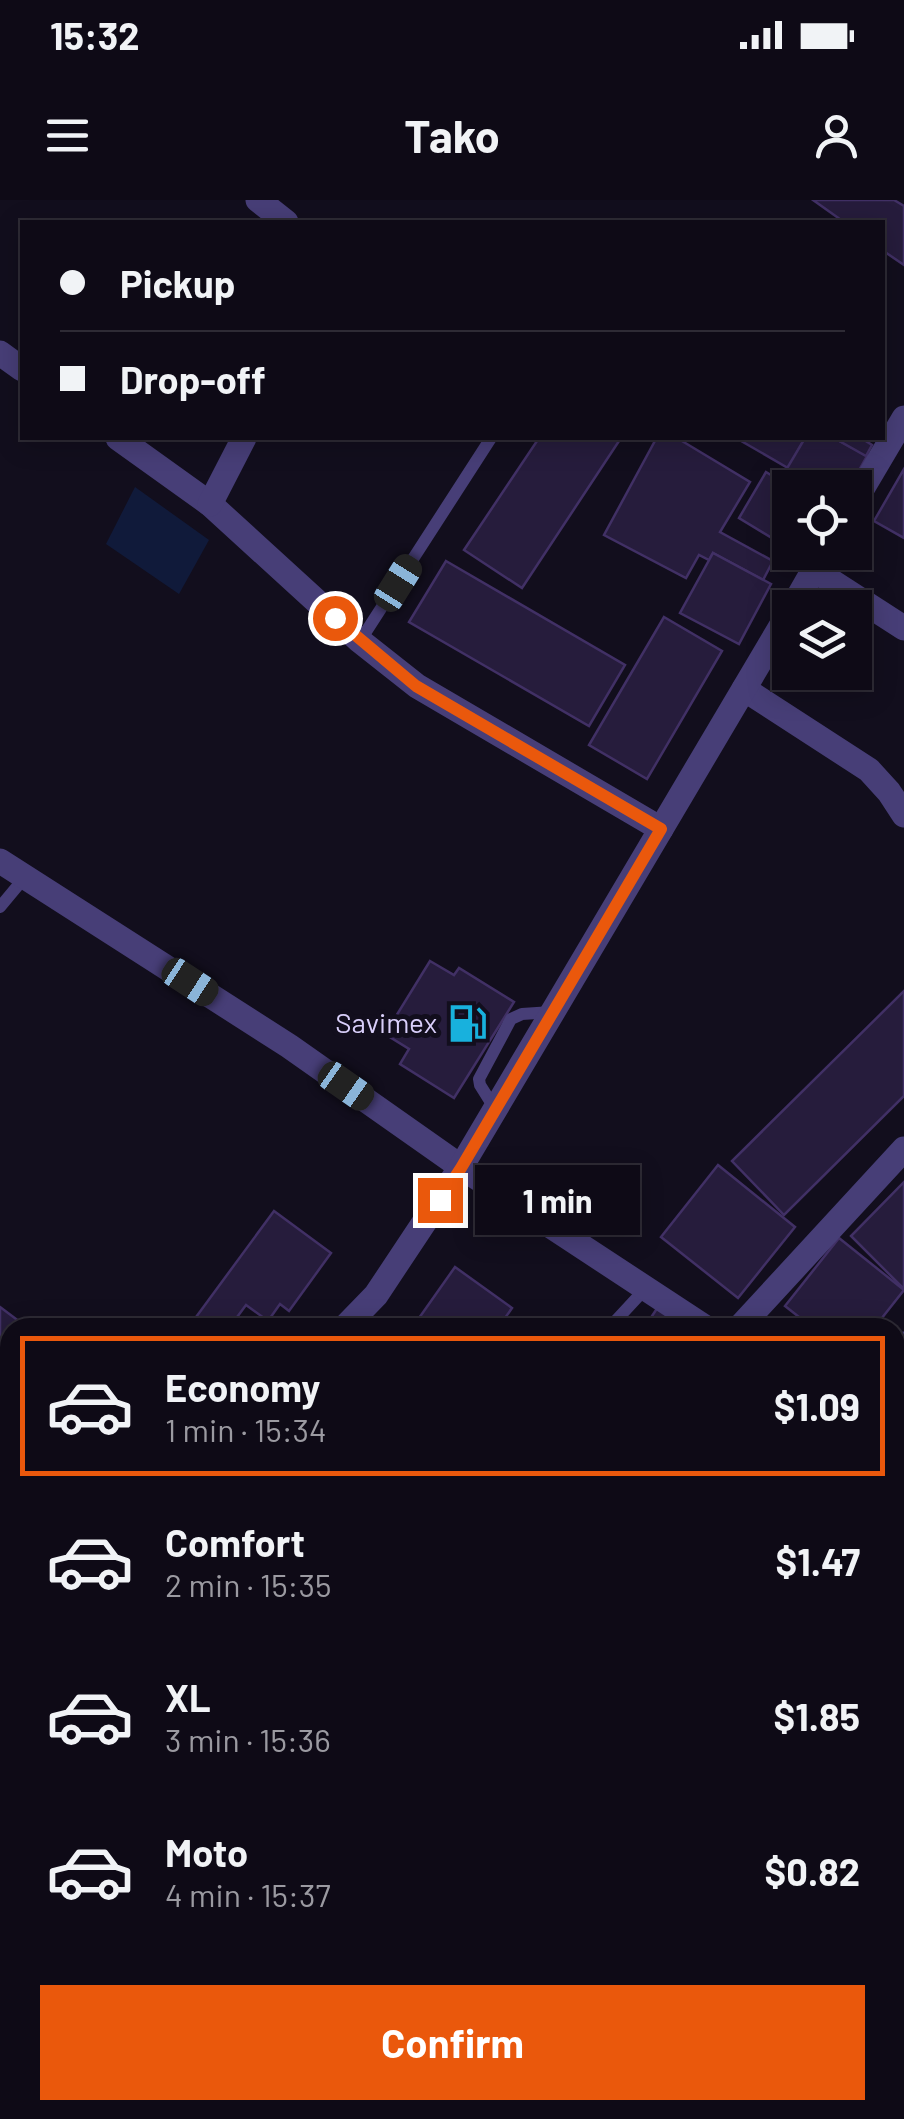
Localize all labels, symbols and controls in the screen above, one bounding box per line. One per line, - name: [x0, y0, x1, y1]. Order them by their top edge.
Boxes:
- text: 15:32: [50, 12, 140, 58]
- icon: menu: [40, 108, 95, 163]
- text: Tako: [404, 108, 500, 162]
- icon: person: [809, 108, 864, 163]
- text: Pickup: [120, 260, 235, 306]
- text: Drop-off: [120, 356, 266, 402]
- map controls: [772, 470, 872, 690]
- button: locate: [772, 470, 872, 570]
- car: [369, 550, 427, 616]
- button: layers: [772, 590, 872, 690]
- route start: [313, 596, 358, 641]
- car: [157, 953, 223, 1011]
- fuel station icon: Savimex: [446, 1002, 488, 1044]
- place label: Savimex: [335, 1005, 437, 1039]
- car: [313, 1057, 379, 1115]
- callout: 1 min: [475, 1165, 640, 1235]
- route end: [418, 1178, 463, 1223]
- text: 1 min: [522, 1181, 593, 1219]
- icon: car: [45, 1361, 135, 1451]
- text: Economy: [165, 1364, 320, 1410]
- text: $1.09: [774, 1383, 860, 1429]
- text: 1 min · 15:34: [165, 1410, 327, 1448]
- icon: car: [45, 1516, 135, 1606]
- text: Comfort: [165, 1519, 305, 1565]
- text: $1.47: [775, 1538, 860, 1584]
- text: 2 min · 15:35: [165, 1565, 331, 1603]
- icon: car: [45, 1671, 135, 1761]
- text: XL: [165, 1674, 211, 1720]
- text: $1.85: [774, 1693, 860, 1739]
- text: 3 min · 15:36: [165, 1720, 331, 1758]
- icon: car: [45, 1826, 135, 1916]
- text: Moto: [165, 1829, 248, 1875]
- text: $0.82: [765, 1848, 860, 1894]
- text: 4 min · 15:37: [165, 1875, 331, 1913]
- button: Confirm: [40, 1985, 865, 2100]

